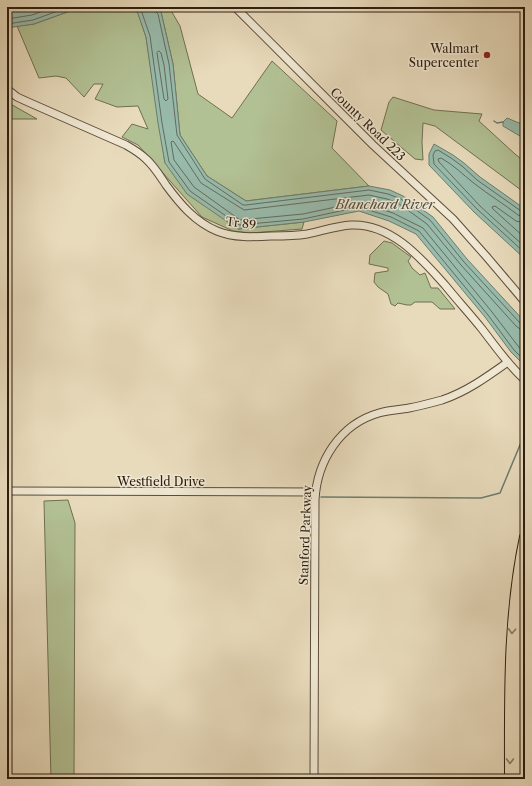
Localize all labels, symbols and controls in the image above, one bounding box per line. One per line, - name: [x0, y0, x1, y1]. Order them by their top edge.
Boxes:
- place label: Walmart Supercenter: [409, 41, 480, 70]
- marker: Walmart Supercenter: [482, 50, 492, 60]
- street label: County Road 223: [327, 84, 409, 164]
- water label: Blanchard River: [334, 196, 436, 212]
- street label: Tr 89: [225, 214, 257, 232]
- street label: Westfield Drive: [116, 474, 205, 489]
- street label: Stanford Parkway: [296, 484, 314, 585]
- one-way arrow: [508, 628, 517, 634]
- one-way arrow: [506, 758, 514, 764]

